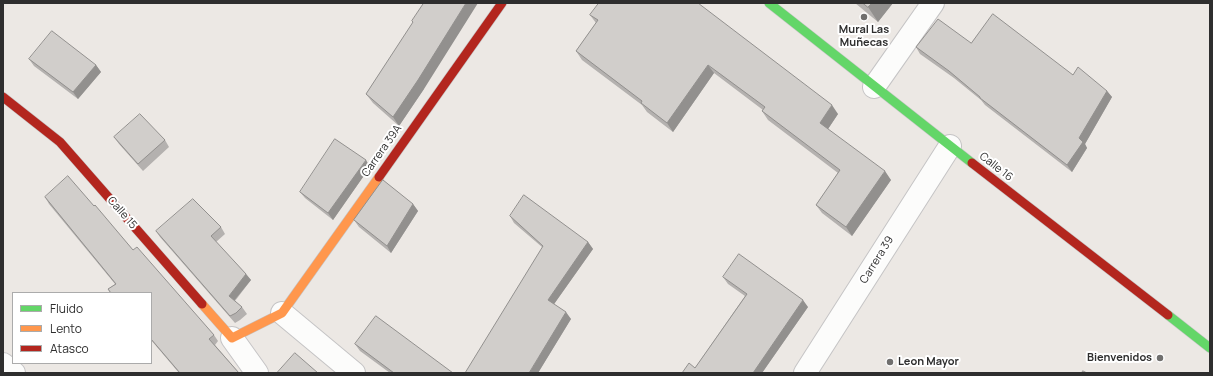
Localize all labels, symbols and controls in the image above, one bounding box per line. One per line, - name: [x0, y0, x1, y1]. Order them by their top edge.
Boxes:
- marker: Mural Las Muñecas: [859, 12, 869, 22]
- place label: Mural Las Muñecas: [839, 23, 889, 49]
- street label: Carrera 39A: [359, 123, 405, 179]
- street label: Calle 16: [977, 150, 1015, 184]
- street label: Calle 15: [104, 194, 140, 232]
- street label: Carrera 39: [857, 234, 897, 286]
- legend: [12, 292, 152, 364]
- text: Fluido: [50, 300, 83, 317]
- text: Lento: [50, 320, 82, 337]
- text: Atasco: [50, 340, 89, 357]
- place label: Bienvenidos: [1087, 351, 1152, 365]
- marker: Bienvenidos: [1155, 353, 1165, 363]
- place label: Leon Mayor: [898, 355, 959, 369]
- marker: Leon Mayor: [885, 357, 895, 367]

